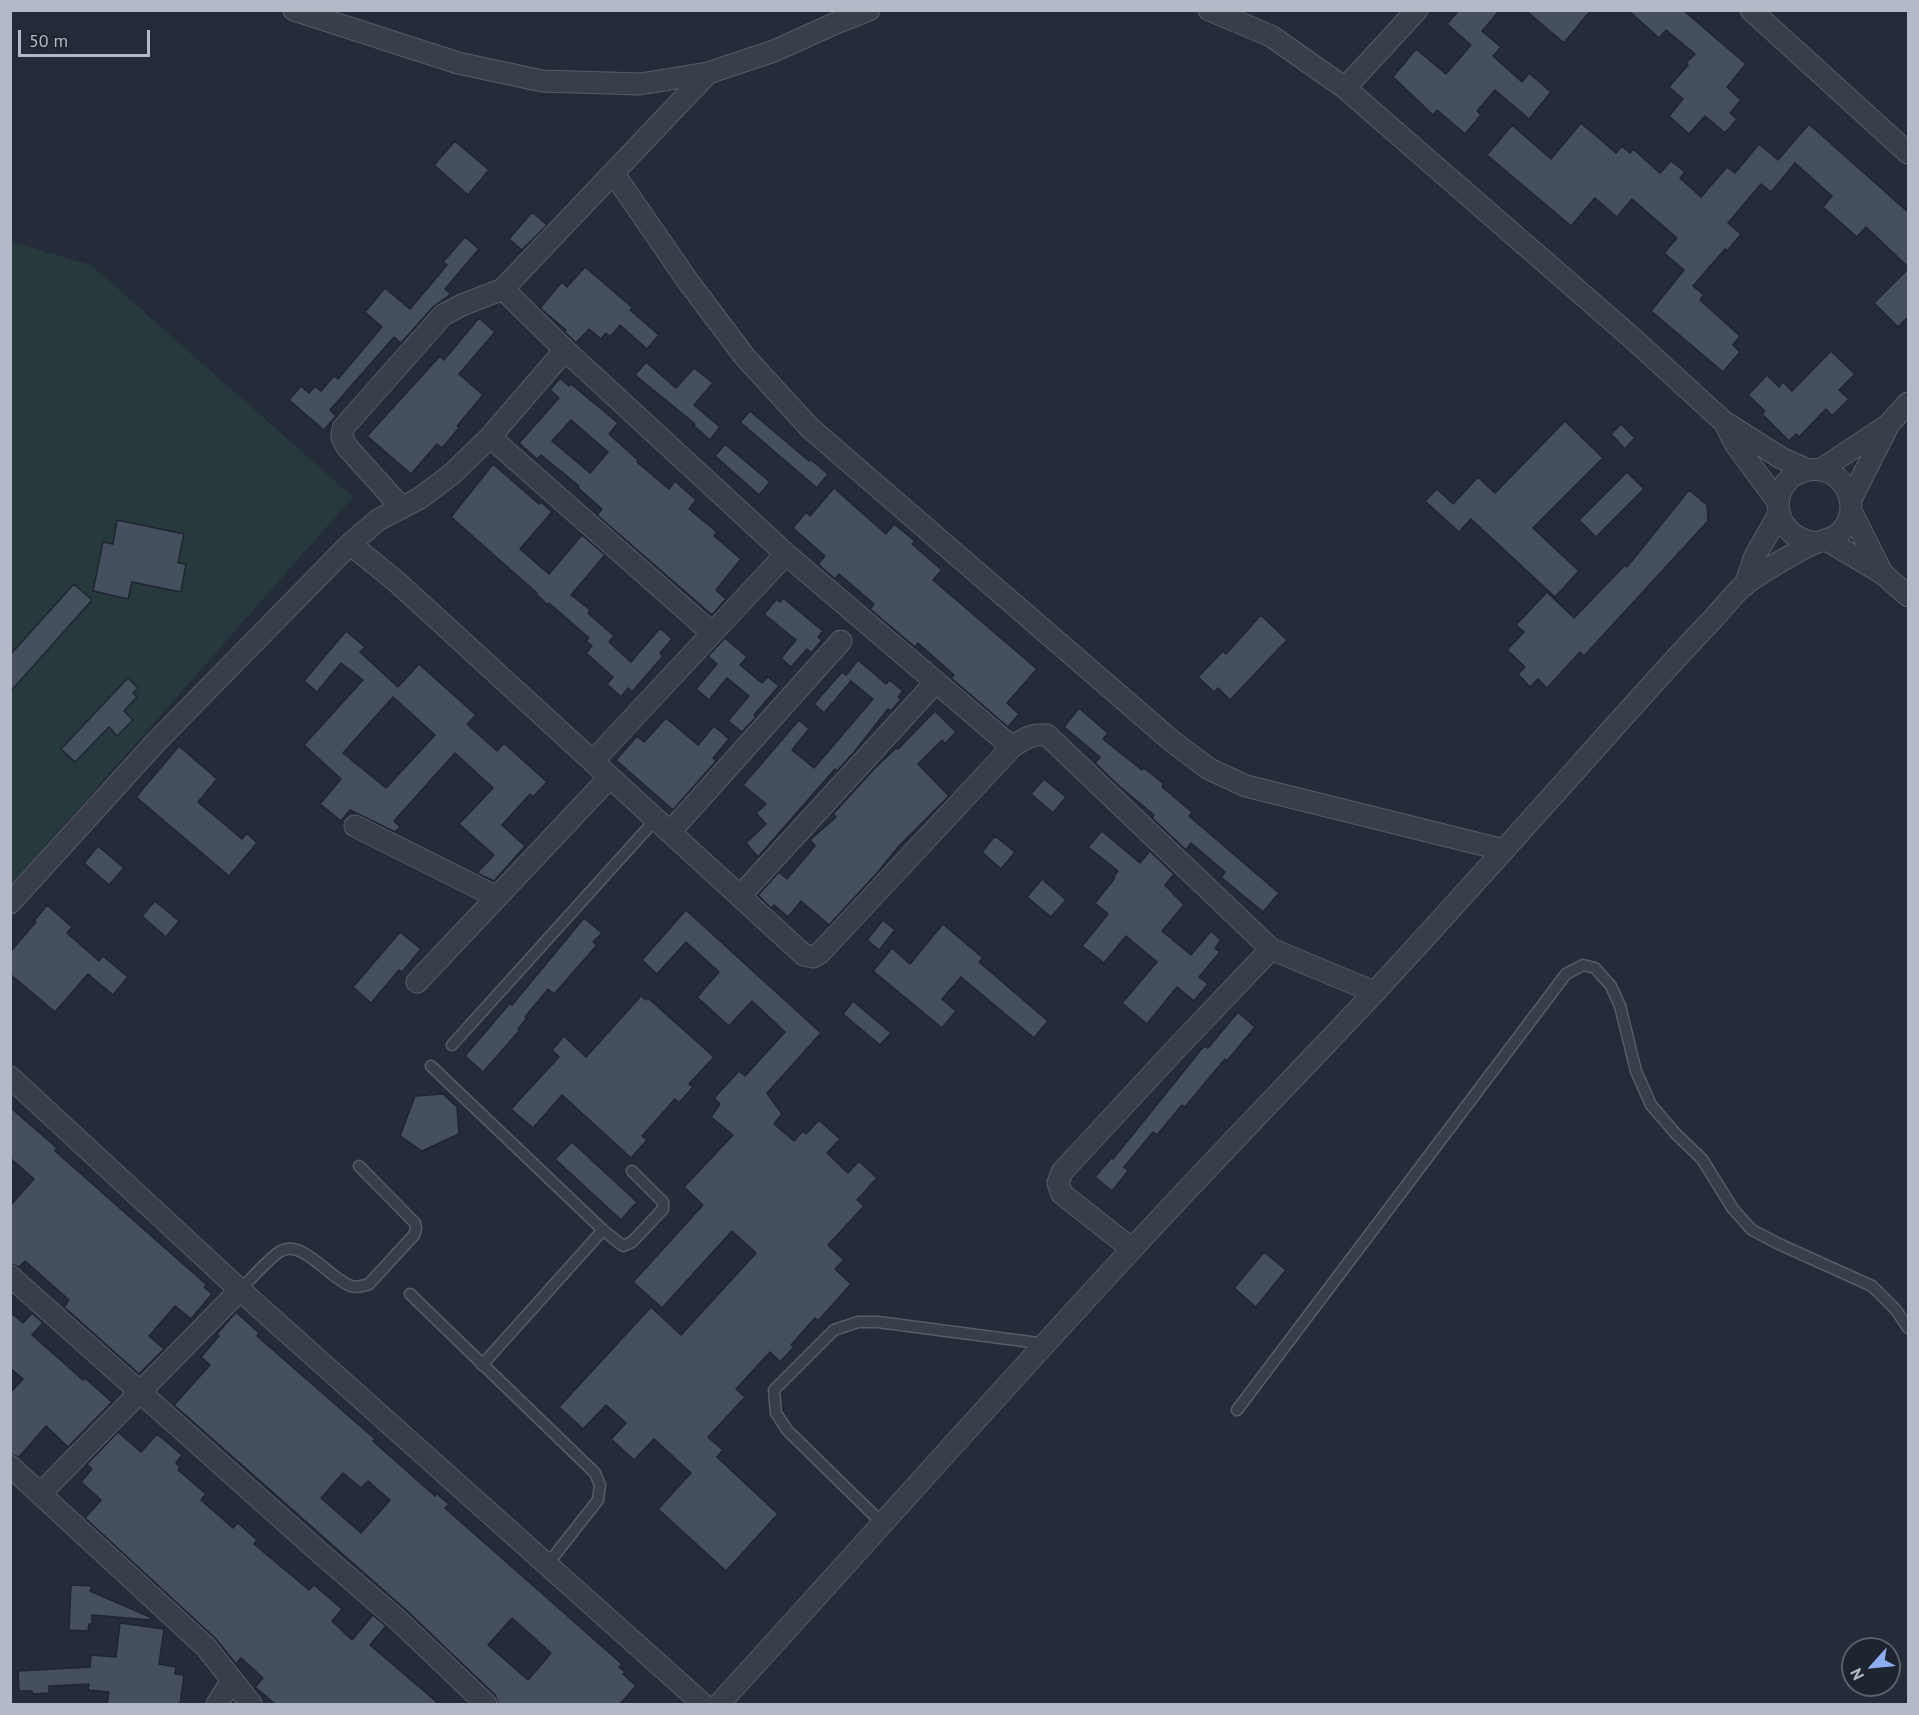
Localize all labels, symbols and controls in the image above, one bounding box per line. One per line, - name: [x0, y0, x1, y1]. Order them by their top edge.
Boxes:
- scale bar: [21, 18, 153, 56]
- text: 50 m: [29, 29, 68, 52]
- north arrow: [1841, 1637, 1901, 1697]
- text: N: [1845, 1665, 1868, 1683]

